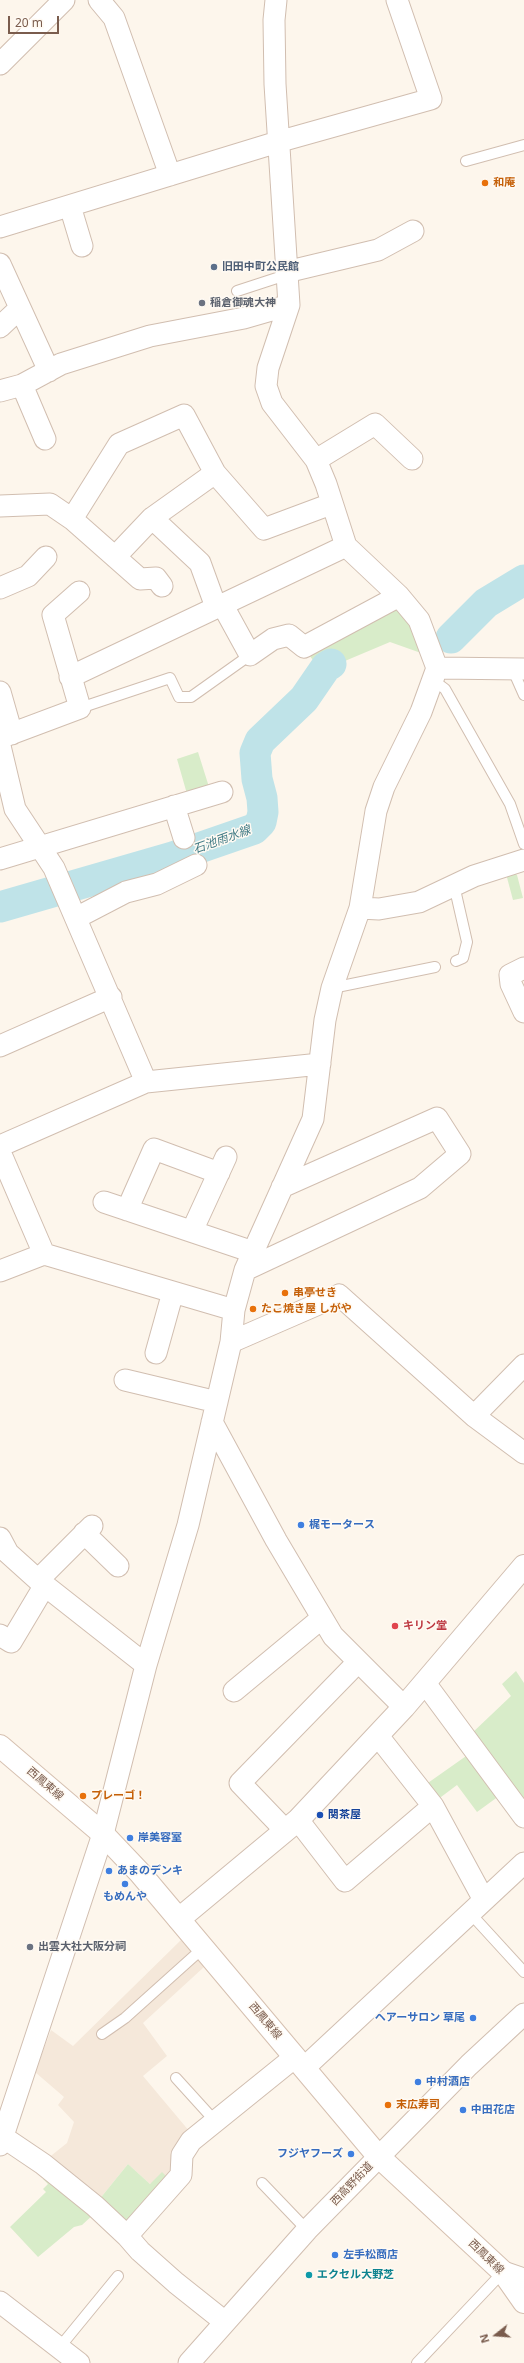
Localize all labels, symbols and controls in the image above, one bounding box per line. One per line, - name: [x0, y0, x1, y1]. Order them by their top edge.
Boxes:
- scale bar: [10, 8, 61, 34]
- text: 20 m: [15, 14, 43, 31]
- place label: 和庵: [493, 176, 515, 190]
- marker: 和庵: [480, 178, 490, 188]
- place label: 旧田中町公民館: [222, 260, 299, 274]
- marker: 旧田中町公民館: [209, 262, 219, 272]
- place label: 稲倉御魂大神: [210, 296, 276, 310]
- marker: 稲倉御魂大神: [197, 298, 207, 308]
- water label: 石池雨水線: [191, 823, 253, 857]
- place label: 串亭せき: [293, 1286, 337, 1300]
- marker: 串亭せき: [280, 1288, 290, 1298]
- place label: たこ焼き屋 しがや: [261, 1302, 352, 1316]
- marker: たこ焼き屋 しがや: [248, 1304, 258, 1314]
- place label: 梶モータース: [309, 1518, 375, 1532]
- marker: 梶モータース: [296, 1520, 306, 1530]
- place label: キリン堂: [403, 1619, 447, 1633]
- marker: キリン堂: [390, 1621, 400, 1631]
- street label: 西鳳東線: [24, 1765, 66, 1803]
- place label: プレーゴ！: [91, 1789, 146, 1803]
- marker: プレーゴ！: [78, 1791, 88, 1801]
- place label: 関茶屋: [328, 1808, 361, 1822]
- marker: 関茶屋: [315, 1810, 325, 1820]
- place label: 岸美容室: [138, 1831, 182, 1845]
- marker: 岸美容室: [125, 1833, 135, 1843]
- place label: あまのデンキ: [117, 1864, 183, 1878]
- marker: あまのデンキ: [104, 1866, 114, 1876]
- marker: もめんや: [120, 1879, 130, 1889]
- place label: もめんや: [103, 1890, 147, 1904]
- place label: 出雲大社大阪分祠: [38, 1940, 126, 1954]
- marker: 出雲大社大阪分祠: [25, 1942, 35, 1952]
- street label: 西鳳東線: [246, 2000, 284, 2042]
- place label: ヘアーサロン 草尾: [375, 2011, 465, 2025]
- marker: ヘアーサロン 草尾: [468, 2013, 478, 2023]
- place label: 中村酒店: [426, 2075, 470, 2089]
- marker: 中村酒店: [413, 2077, 423, 2087]
- place label: 末広寿司: [396, 2098, 440, 2112]
- marker: 末広寿司: [383, 2100, 393, 2110]
- place label: 中田花店: [471, 2103, 515, 2117]
- marker: 中田花店: [458, 2105, 468, 2115]
- place label: フジヤフーズ: [277, 2147, 343, 2161]
- marker: フジヤフーズ: [346, 2149, 356, 2159]
- street label: 西高野街道: [328, 2160, 376, 2208]
- street label: 西鳳東線: [466, 2237, 506, 2277]
- place label: 左手松商店: [343, 2248, 398, 2262]
- marker: 左手松商店: [330, 2250, 340, 2260]
- place label: エクセル大野芝: [317, 2268, 394, 2282]
- marker: エクセル大野芝: [304, 2270, 314, 2280]
- north arrow: [476, 2315, 516, 2355]
- text: N: [476, 2332, 493, 2345]

